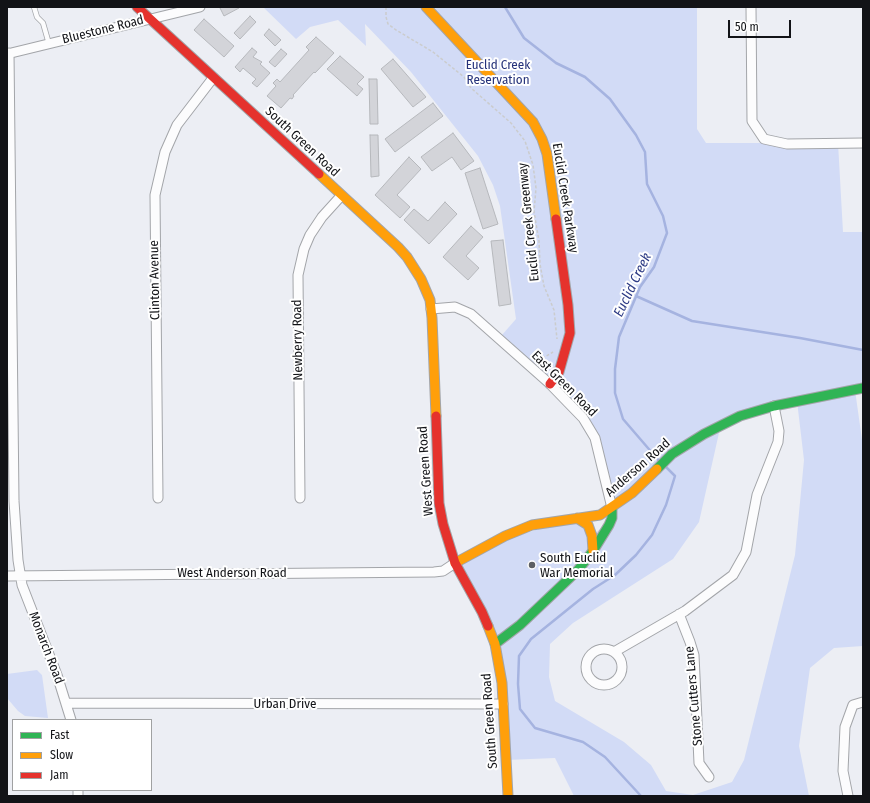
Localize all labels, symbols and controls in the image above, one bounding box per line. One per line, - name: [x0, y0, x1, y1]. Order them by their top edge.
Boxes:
- street label: Bluestone Road: [61, 12, 145, 48]
- scale bar: [730, 12, 793, 38]
- text: 50 m: [735, 20, 759, 34]
- park label: Euclid Creek Reservation: [466, 57, 530, 88]
- street label: South Green Road: [262, 104, 342, 180]
- street label: Euclid Creek Parkway: [549, 142, 581, 254]
- street label: Euclid Creek Greenway: [515, 162, 543, 282]
- street label: Clinton Avenue: [147, 240, 163, 320]
- water label: Euclid Creek: [610, 250, 656, 320]
- street label: Newberry Road: [289, 299, 307, 381]
- street label: East Green Road: [528, 348, 600, 420]
- street label: West Green Road: [415, 425, 437, 517]
- street label: Anderson Road: [602, 436, 674, 500]
- place label: South Euclid War Memorial: [540, 550, 613, 581]
- marker: South Euclid War Memorial: [527, 560, 537, 570]
- street label: West Anderson Road: [177, 565, 287, 581]
- street label: Monarch Road: [25, 610, 67, 686]
- street label: Stone Cutters Lane: [682, 646, 706, 746]
- street label: South Green Road: [479, 673, 501, 769]
- street label: Urban Drive: [254, 696, 316, 712]
- legend: [12, 719, 152, 791]
- text: Fast: [50, 728, 69, 742]
- text: Slow: [50, 748, 73, 762]
- text: Jam: [50, 768, 68, 782]

